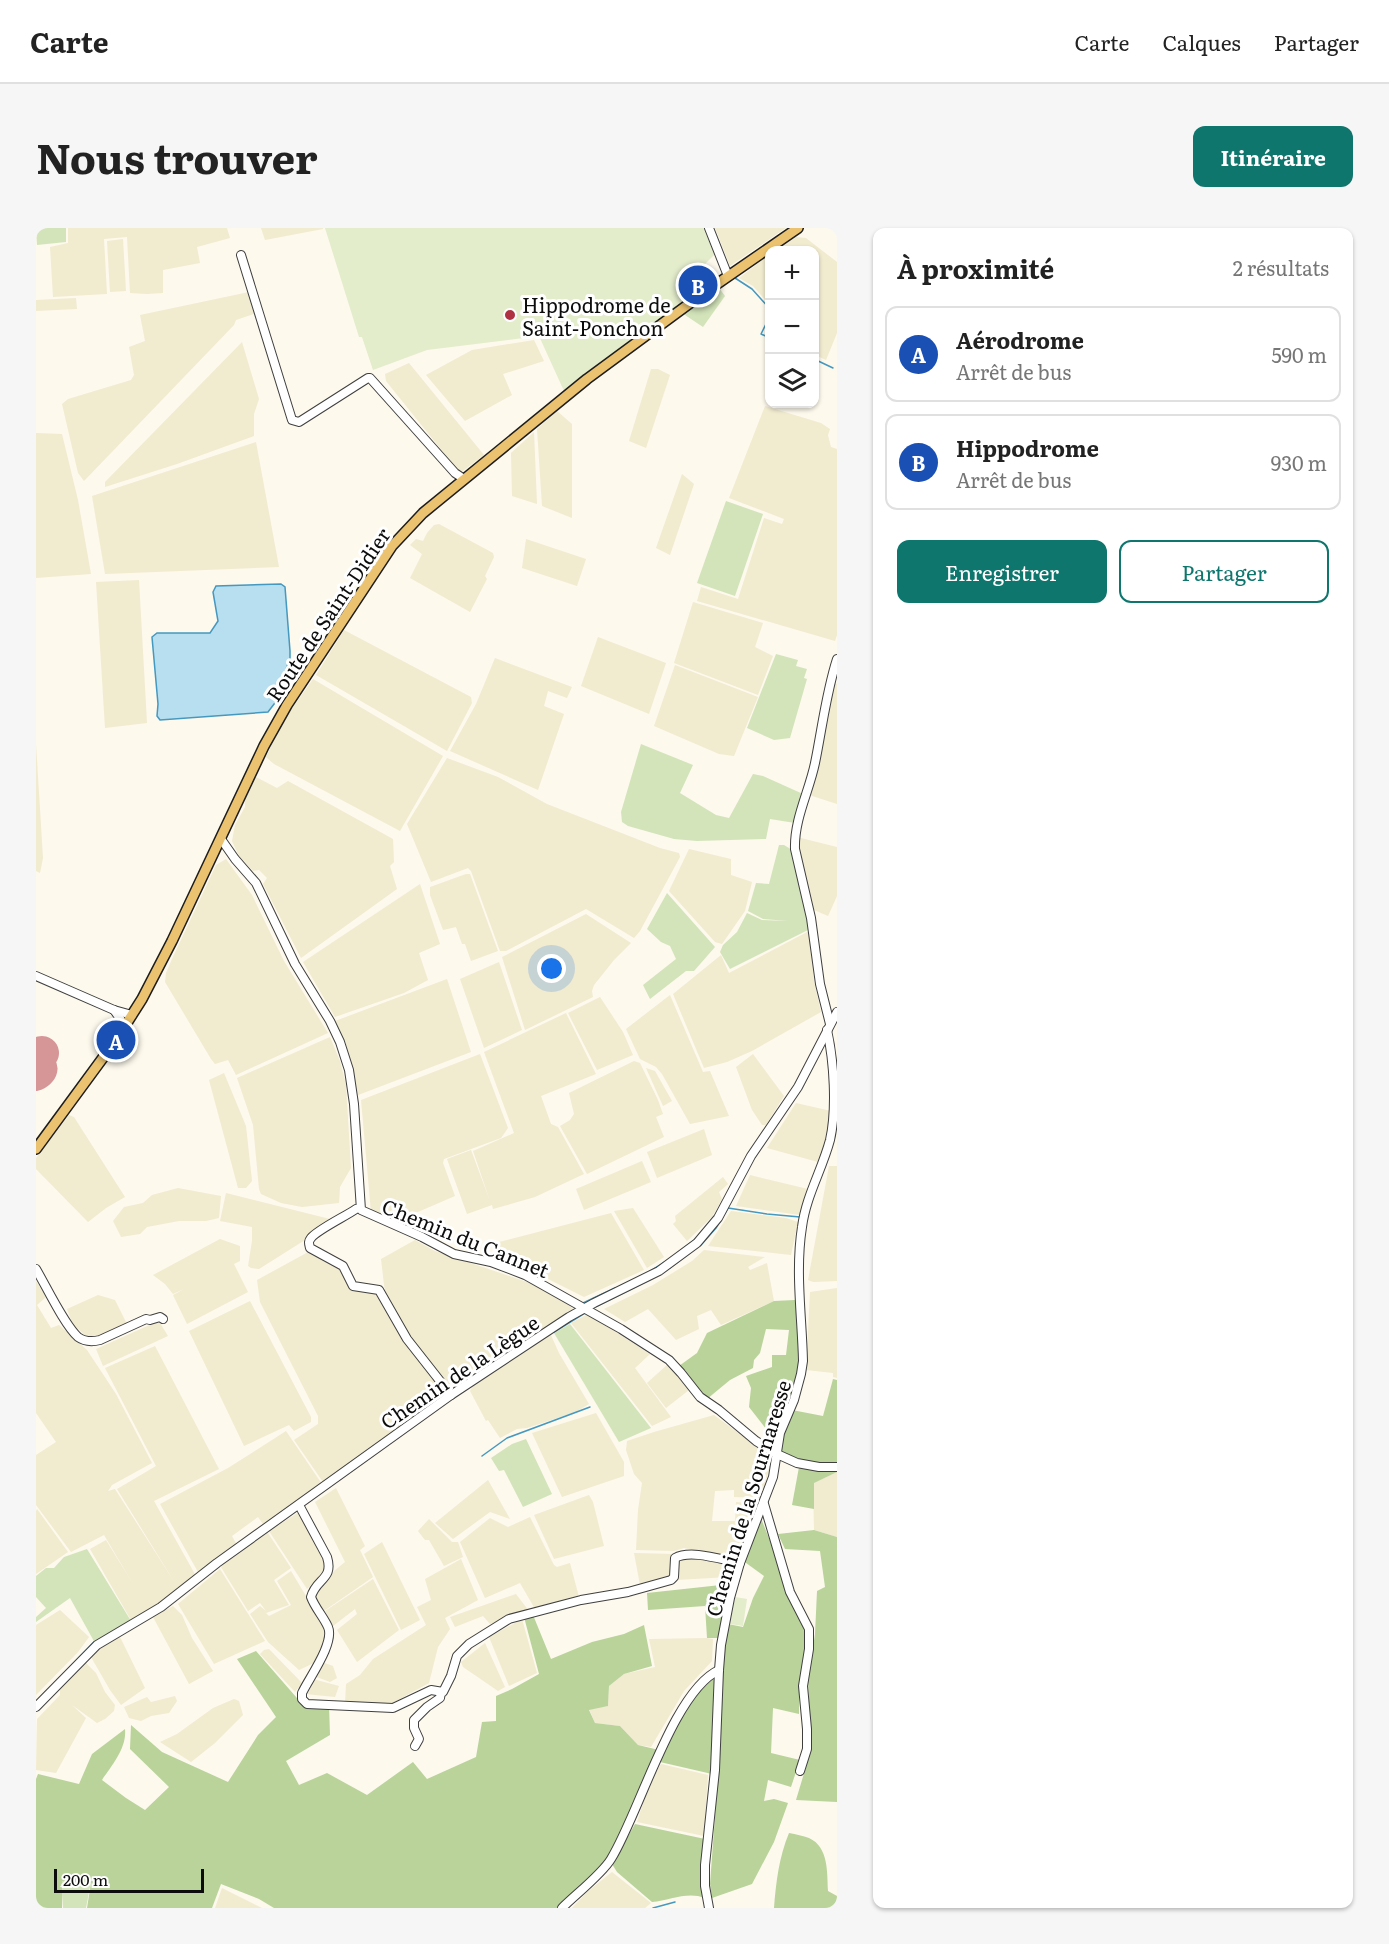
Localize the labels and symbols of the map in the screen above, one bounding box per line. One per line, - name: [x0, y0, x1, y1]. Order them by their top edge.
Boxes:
- pin: B: [678, 262, 718, 308]
- place label: Hippodrome de Saint-Ponchon: [522, 289, 671, 342]
- marker: Hippodrome de Saint-Ponchon: [503, 308, 517, 322]
- street label: Route de Saint-Didier: [258, 521, 397, 707]
- your location: [537, 954, 566, 983]
- pin: A: [96, 1018, 136, 1062]
- street label: Chemin du Cannet: [378, 1190, 554, 1284]
- street label: Chemin de la Lègue: [374, 1307, 544, 1435]
- street label: Chemin de la Sournaresse: [697, 1376, 797, 1620]
- scale bar: [54, 1866, 204, 1894]

